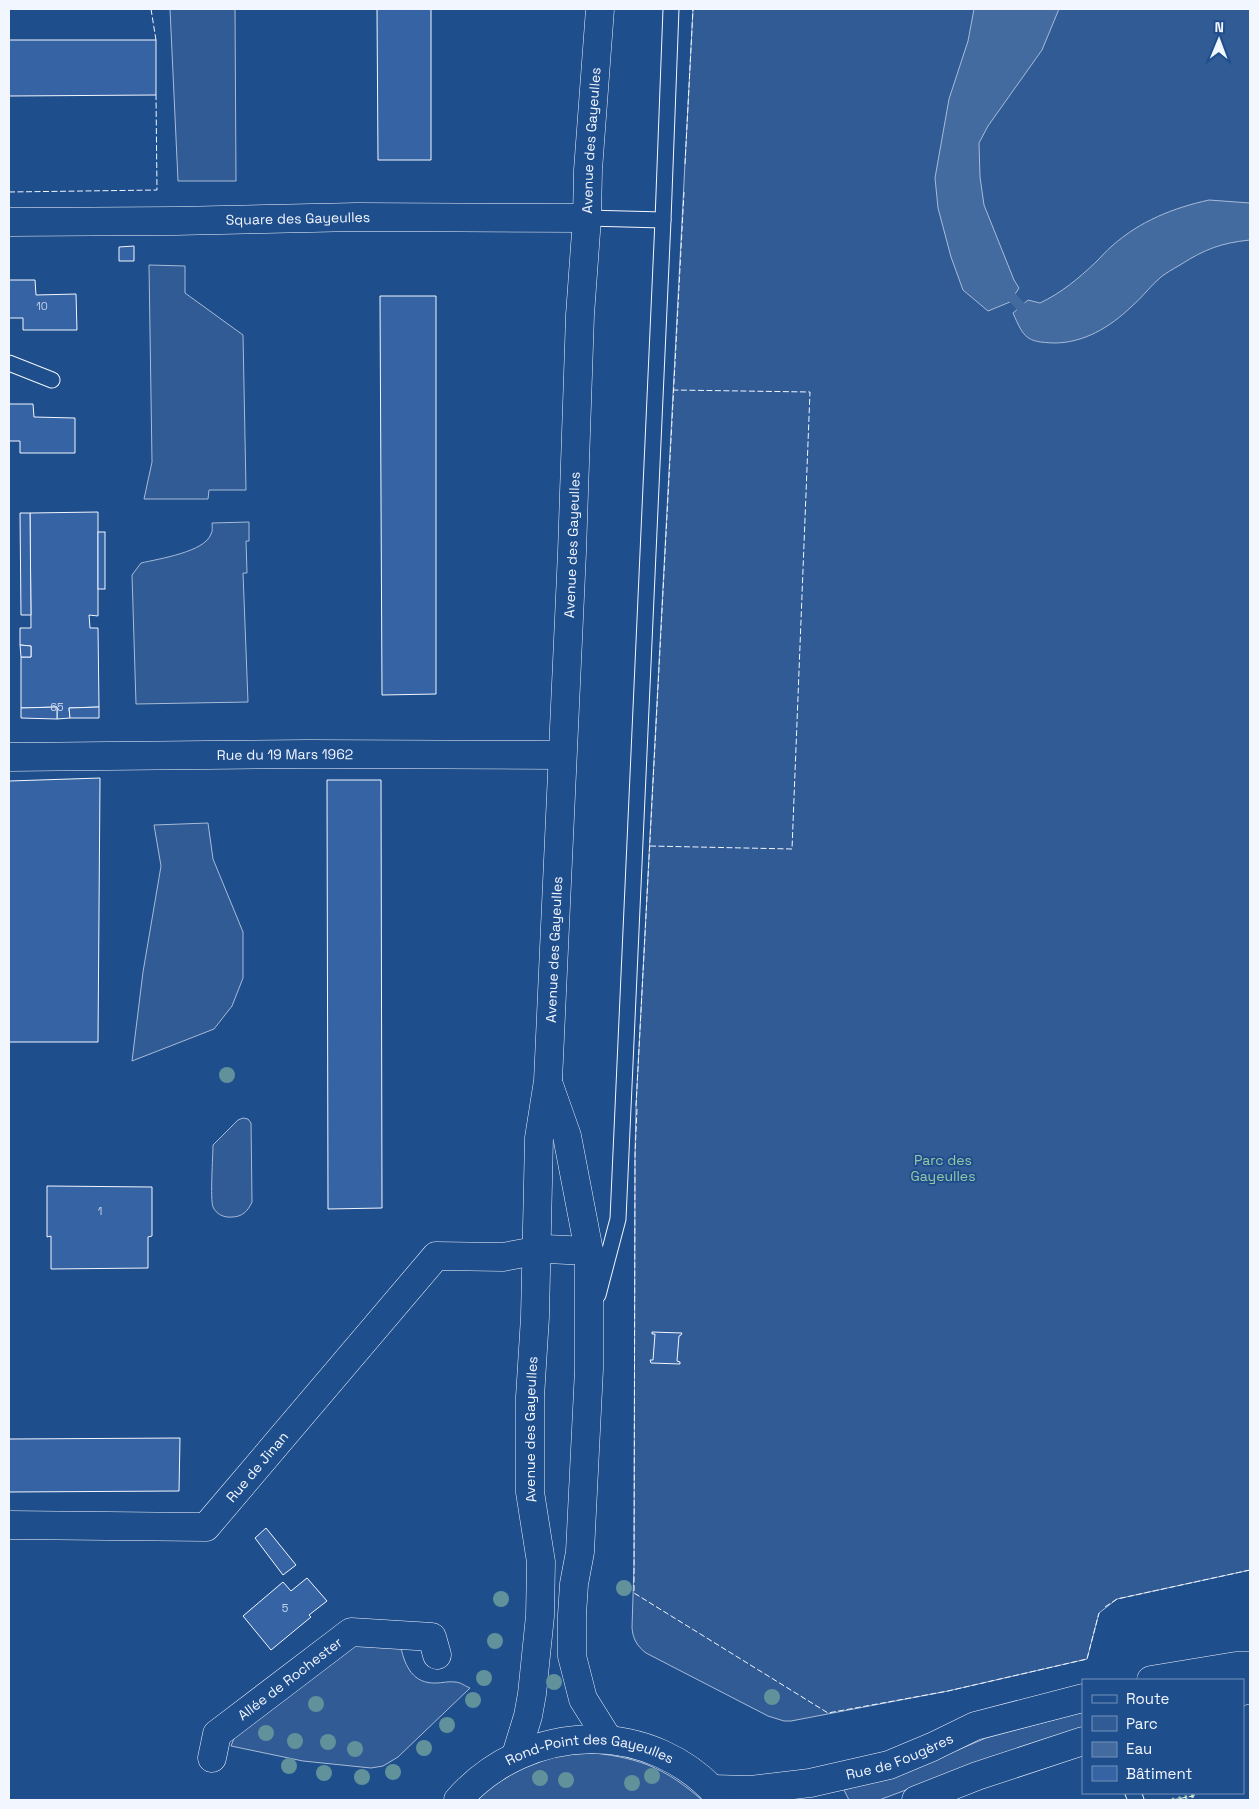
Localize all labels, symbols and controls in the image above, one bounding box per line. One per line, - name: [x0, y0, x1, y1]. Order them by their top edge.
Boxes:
- north arrow: [1194, 15, 1244, 65]
- text: N: [1214, 18, 1224, 36]
- street label: Avenue des Gayeulles: [578, 67, 605, 214]
- street label: Square des Gayeulles: [225, 208, 370, 229]
- house number: 10: [36, 299, 48, 313]
- street label: Avenue des Gayeulles: [560, 471, 584, 619]
- house number: 65: [50, 700, 64, 714]
- street label: Rue du 19 Mars 1962: [217, 745, 353, 764]
- street label: Avenue des Gayeulles: [542, 876, 566, 1023]
- park label: Parc des Gayeulles: [910, 1151, 976, 1185]
- house number: 1: [98, 1204, 102, 1218]
- street label: Avenue des Gayeulles: [521, 1356, 542, 1504]
- street label: Rue de Jinan: [222, 1428, 292, 1506]
- house number: 5: [282, 1601, 289, 1615]
- street label: Allée de Rochester: [234, 1633, 346, 1724]
- legend: [1082, 1679, 1244, 1794]
- text: Route: [1126, 1689, 1170, 1708]
- text: Parc: [1126, 1714, 1158, 1733]
- street label: Rue de Fougères: [844, 1729, 956, 1784]
- text: Rond-Point des Gayeulles: [502, 1730, 677, 1769]
- text: Eau: [1126, 1739, 1152, 1758]
- street label: Rond-Point des Gayeulles: [503, 1755, 677, 1771]
- text: Bâtiment: [1126, 1764, 1192, 1783]

